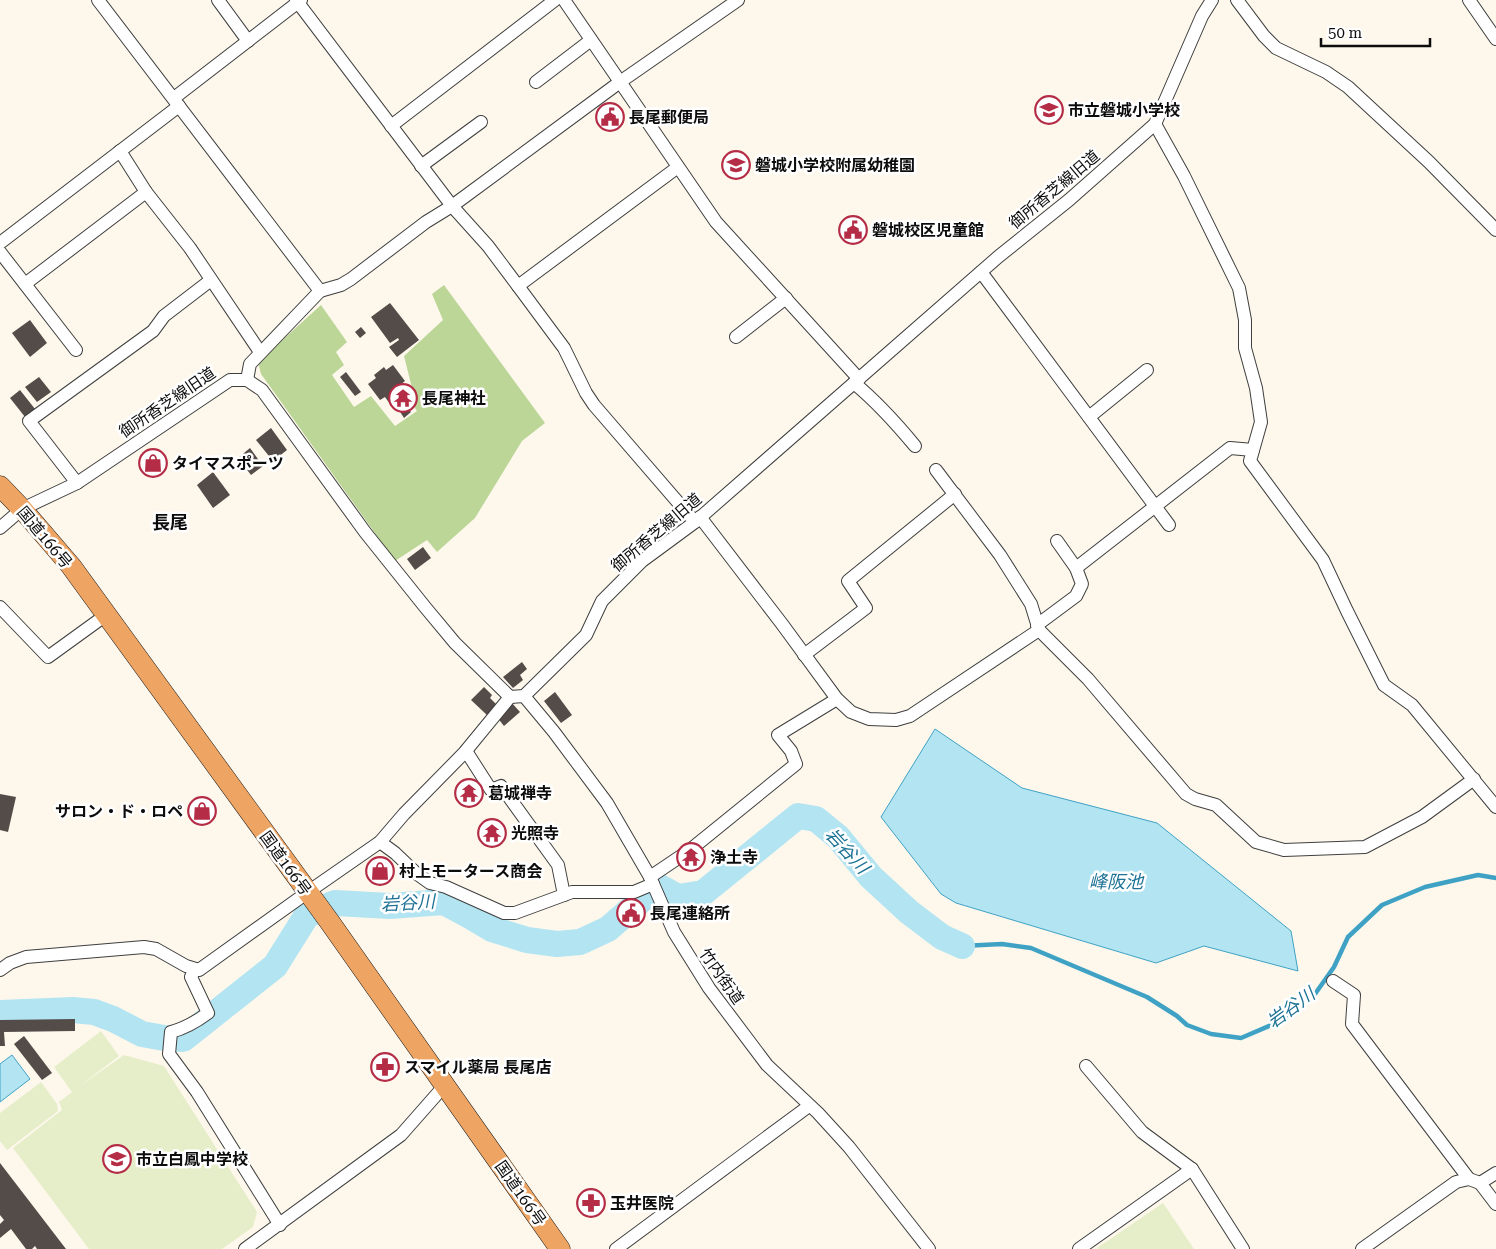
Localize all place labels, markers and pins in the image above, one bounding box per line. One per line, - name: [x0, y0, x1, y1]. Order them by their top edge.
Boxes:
- school or university icon: 市立磐城小学校: [1034, 95, 1064, 125]
- place label: 市立磐城小学校: [1068, 101, 1180, 120]
- public building icon: 長尾郵便局: [595, 102, 625, 132]
- place label: 長尾郵便局: [629, 108, 709, 127]
- school or university icon: 磐城小学校附属幼稚園: [721, 150, 751, 180]
- place label: 磐城小学校附属幼稚園: [755, 156, 915, 175]
- public building icon: 磐城校区児童館: [838, 215, 868, 245]
- place label: 磐城校区児童館: [872, 221, 984, 240]
- temple icon: 長尾神社: [388, 383, 418, 413]
- place label: 長尾神社: [422, 389, 486, 408]
- shop icon: タイマスポーツ: [138, 448, 168, 478]
- place label: タイマスポーツ: [172, 454, 284, 473]
- temple icon: 葛城禅寺: [454, 778, 484, 808]
- place label: 葛城禅寺: [488, 784, 552, 803]
- shop icon: サロン・ド・ロペ: [187, 796, 217, 826]
- place label: サロン・ド・ロペ: [55, 802, 183, 821]
- temple icon: 光照寺: [477, 818, 507, 848]
- place label: 光照寺: [511, 824, 559, 843]
- temple icon: 浄土寺: [676, 842, 706, 872]
- place label: 浄土寺: [710, 848, 758, 867]
- shop icon: 村上モータース商会: [365, 856, 395, 886]
- place label: 村上モータース商会: [399, 862, 542, 881]
- public building icon: 長尾連絡所: [616, 898, 646, 928]
- place label: 長尾連絡所: [650, 904, 730, 923]
- pharmacy icon: スマイル薬局 長尾店: [370, 1052, 400, 1082]
- place label: スマイル薬局 長尾店: [404, 1058, 552, 1077]
- school or university icon: 市立白鳳中学校: [102, 1144, 132, 1174]
- place label: 市立白鳳中学校: [136, 1150, 248, 1169]
- pharmacy icon: 玉井医院: [576, 1188, 606, 1218]
- place label: 玉井医院: [610, 1194, 674, 1213]

